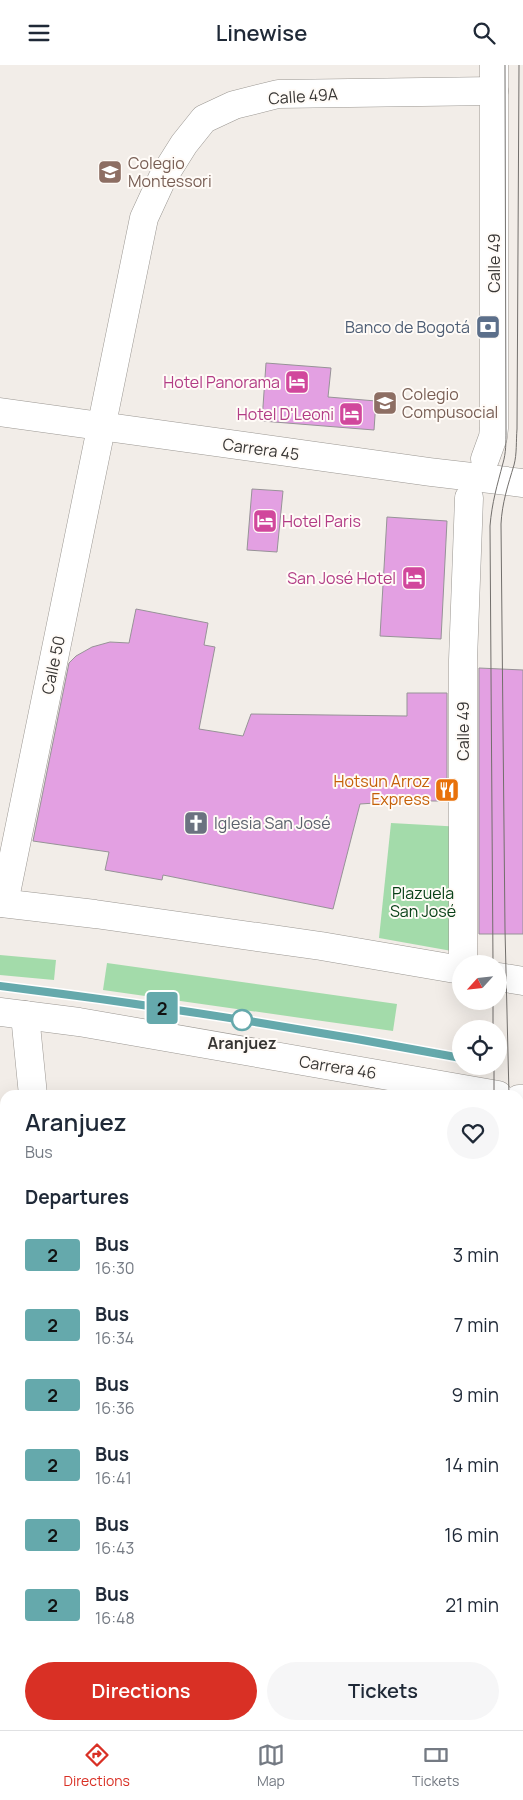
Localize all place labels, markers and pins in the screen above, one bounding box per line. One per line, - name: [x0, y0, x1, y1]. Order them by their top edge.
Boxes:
- place label: Colegio Montessori: [128, 152, 212, 192]
- school or university icon: Colegio Montessori: [97, 159, 123, 185]
- bank icon: Banco de Bogotá: [475, 314, 501, 340]
- place label: Banco de Bogotá: [345, 316, 470, 338]
- hotel icon: Hotel Panorama: [284, 369, 310, 395]
- place label: Hotel Panorama: [163, 371, 280, 393]
- place label: Colegio Compusocial: [402, 383, 498, 423]
- school or university icon: Colegio Compusocial: [372, 390, 398, 416]
- hotel icon: Hotel D'Leoni: [338, 401, 364, 427]
- place label: Hotel D'Leoni: [237, 403, 334, 425]
- hotel icon: Hotel Paris: [252, 508, 278, 534]
- place label: Hotel Paris: [282, 510, 361, 532]
- hotel icon: San José Hotel: [401, 565, 427, 591]
- place label: San José Hotel: [287, 567, 396, 589]
- place label: Hotsun Arroz Express: [333, 770, 430, 810]
- restaurant icon: Hotsun Arroz Express: [434, 777, 460, 803]
- church icon: Iglesia San José: [183, 810, 209, 836]
- place label: Iglesia San José: [214, 812, 331, 834]
- marker: Aranjuez: [231, 1009, 253, 1031]
- place label: Aranjuez: [208, 1032, 276, 1054]

